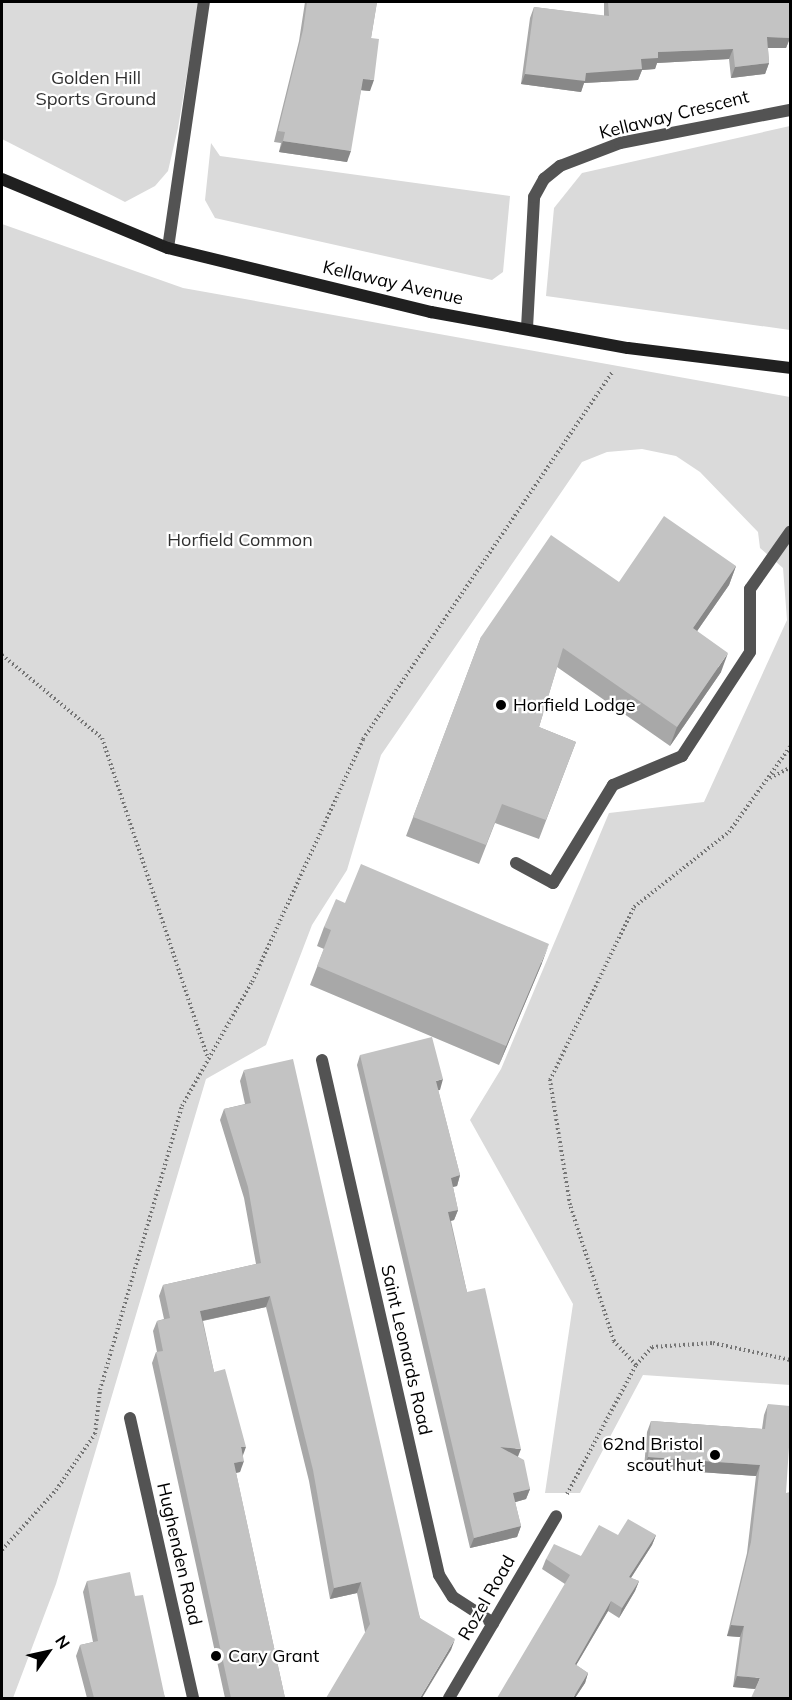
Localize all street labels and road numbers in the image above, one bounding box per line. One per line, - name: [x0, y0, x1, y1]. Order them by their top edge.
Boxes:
- street label: Kellaway Crescent: [597, 86, 751, 144]
- street label: Kellaway Avenue: [321, 256, 465, 310]
- street label: Saint Leonards Road: [376, 1263, 436, 1437]
- street label: Hughenden Road: [152, 1480, 206, 1628]
- street label: Rozel Road: [454, 1552, 520, 1644]

